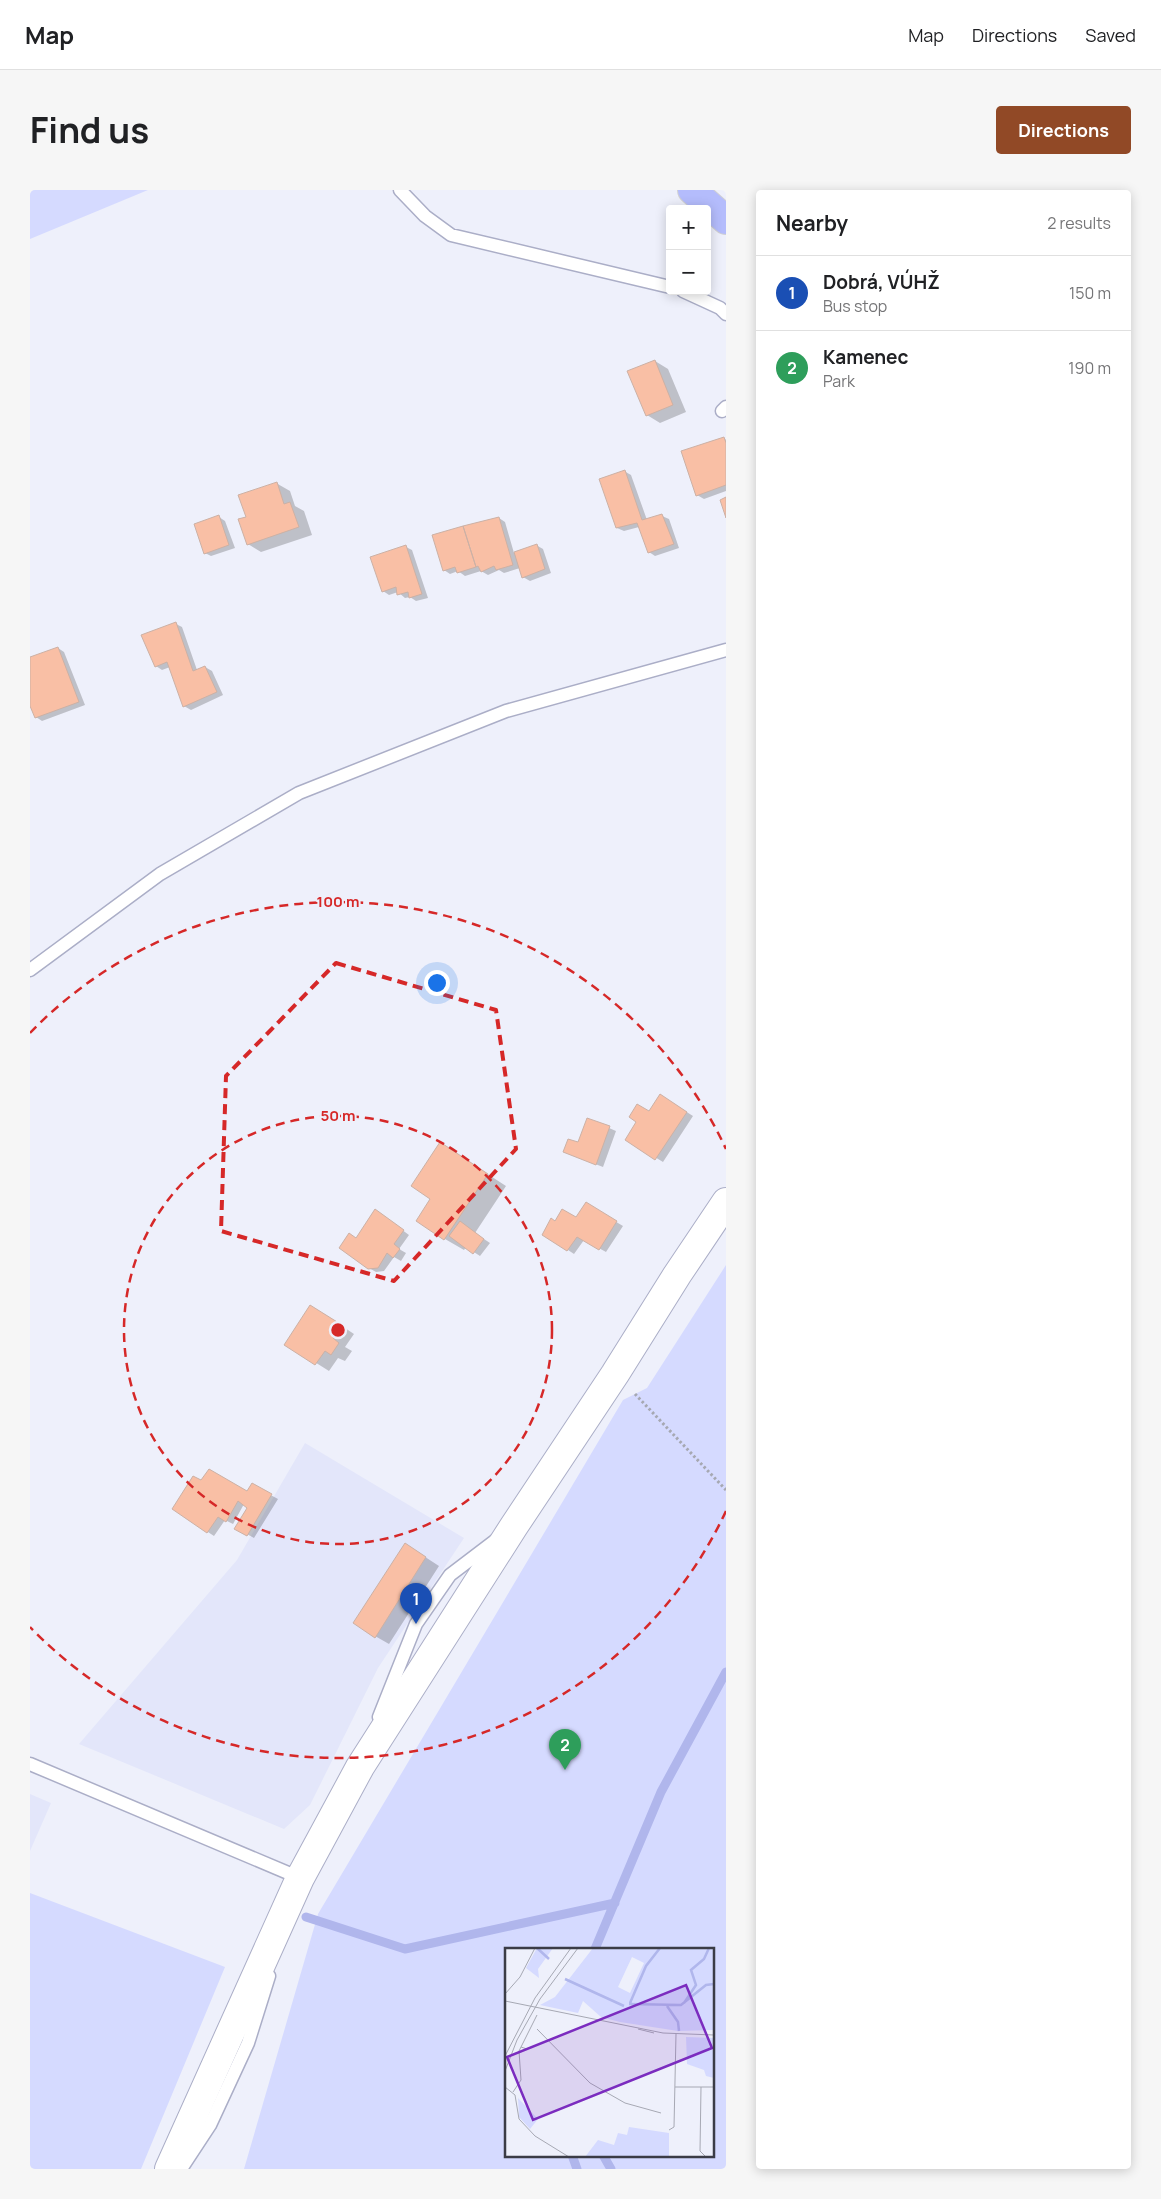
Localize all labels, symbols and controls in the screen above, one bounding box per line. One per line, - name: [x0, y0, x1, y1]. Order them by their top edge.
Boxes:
- text: Map: [25, 18, 74, 51]
- text: Map: [908, 23, 944, 47]
- text: Directions: [972, 23, 1057, 47]
- text: Saved: [1085, 23, 1136, 47]
- text: Find us: [30, 106, 149, 154]
- button: Directions: [996, 106, 1131, 154]
- map controls: [666, 205, 711, 295]
- button: +: [666, 205, 711, 250]
- text: Nearby: [776, 209, 848, 237]
- text: 2 results: [1047, 212, 1111, 234]
- button: −: [666, 250, 711, 295]
- text: Dobrá, VÚHŽ: [823, 269, 940, 295]
- text: 1: [788, 282, 796, 304]
- text: 150 m: [1069, 282, 1111, 304]
- text: Bus stop: [823, 295, 887, 317]
- text: Kamenec: [823, 344, 908, 370]
- text: 2: [787, 357, 797, 379]
- text: 190 m: [1068, 357, 1111, 379]
- text: Park: [823, 370, 855, 392]
- text: 100 m: [317, 891, 359, 912]
- your location: [424, 970, 450, 996]
- text: 50 m: [320, 1105, 356, 1126]
- centre of rings: [329, 1321, 347, 1339]
- pin: 1: [400, 1583, 432, 1624]
- pin: 2: [549, 1729, 581, 1770]
- inset map: [505, 1948, 714, 2156]

